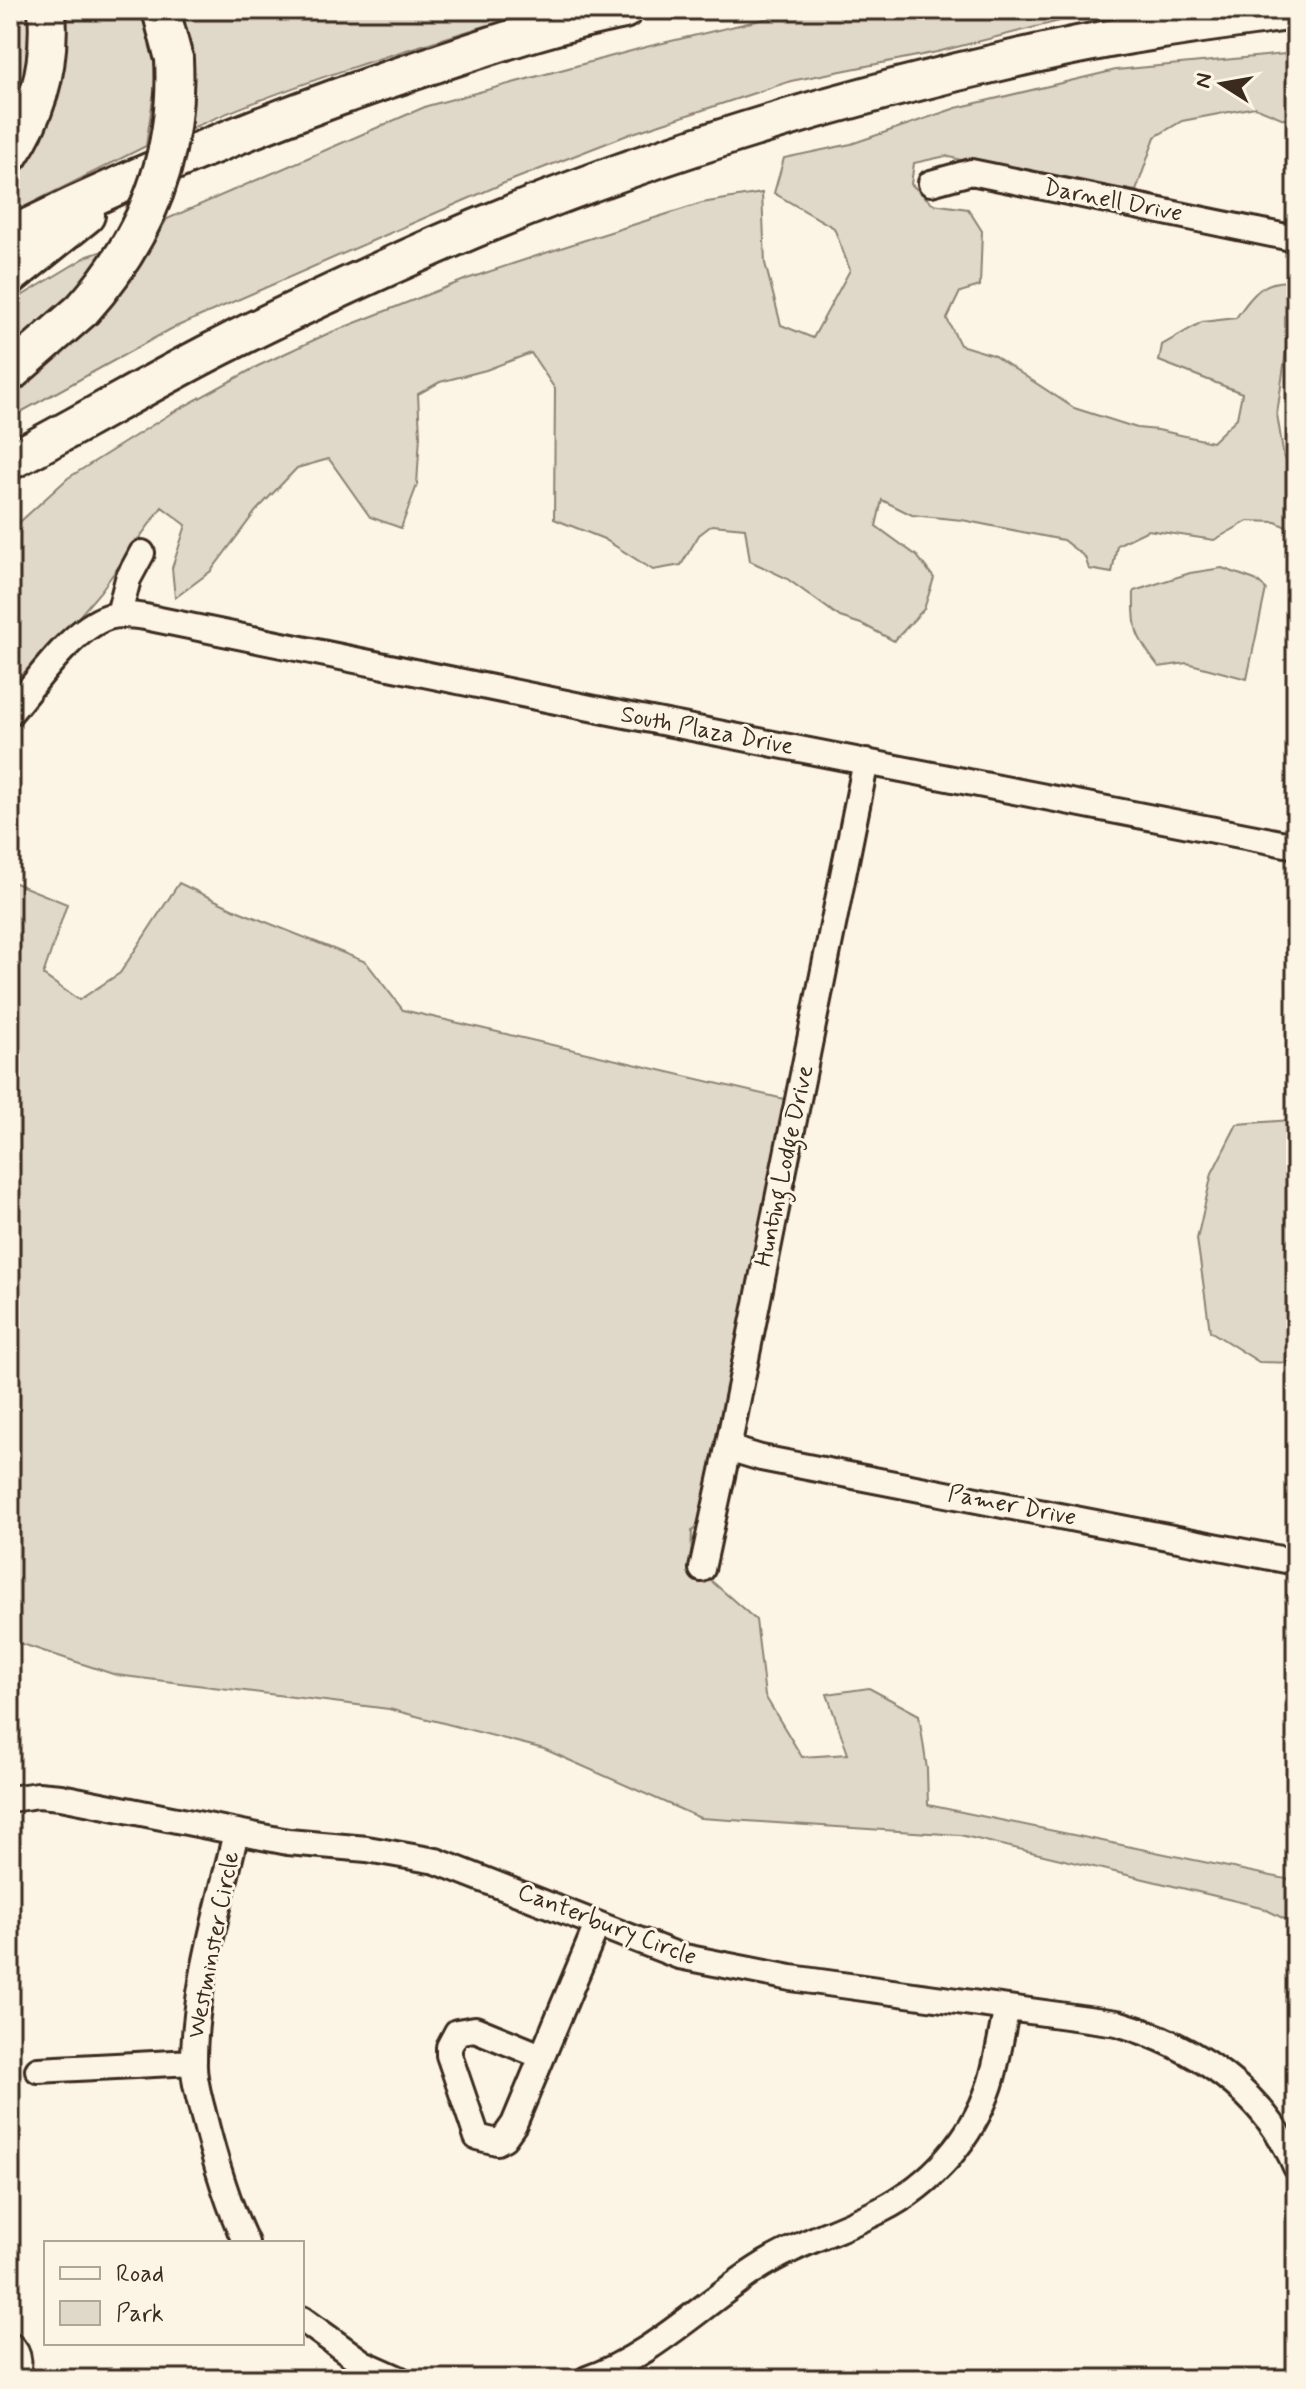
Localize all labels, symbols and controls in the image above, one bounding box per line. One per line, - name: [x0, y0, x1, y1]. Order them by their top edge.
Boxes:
- north arrow: [1182, 44, 1262, 124]
- text: N: [1189, 71, 1219, 90]
- street label: Darnell Drive: [1041, 172, 1185, 230]
- street label: South Plaza Drive: [618, 699, 796, 763]
- street label: Hunting Lodge Drive: [748, 1062, 825, 1270]
- street label: Pamer Drive: [945, 1478, 1079, 1534]
- street label: Westminster Circle: [181, 1849, 247, 2041]
- street label: Canterbury Circle: [513, 1877, 701, 1973]
- legend: [44, 2241, 304, 2345]
- text: Road: [116, 2259, 164, 2290]
- text: Park: [116, 2299, 164, 2330]

